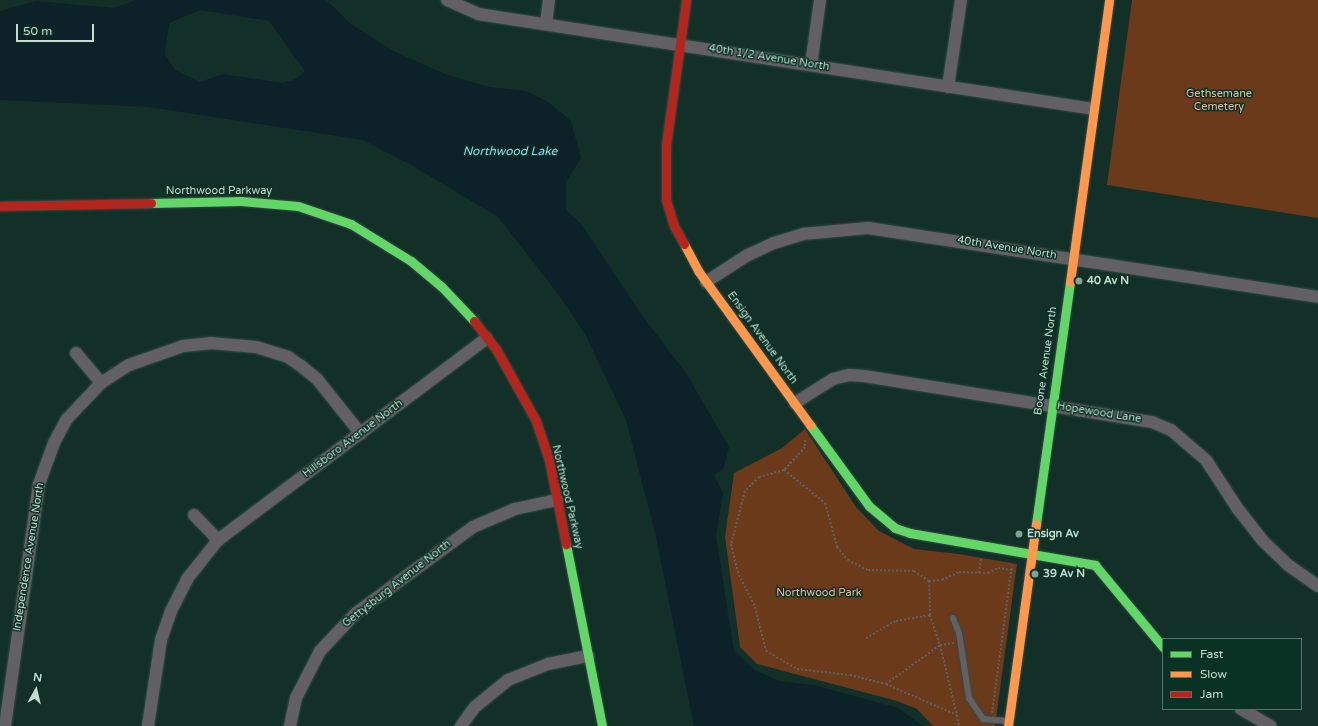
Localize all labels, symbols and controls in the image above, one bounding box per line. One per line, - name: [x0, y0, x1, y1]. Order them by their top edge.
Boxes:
- scale bar: [18, 16, 96, 42]
- text: 50 m: [23, 24, 52, 38]
- street label: 40th 1/2 Avenue North: [708, 42, 830, 74]
- park label: Gethsemane Cemetery: [1186, 88, 1252, 114]
- water label: Northwood Lake: [463, 145, 557, 159]
- street label: Northwood Parkway: [166, 184, 272, 198]
- street label: 40th Avenue North: [956, 234, 1058, 262]
- place label: 40 Av N: [1087, 274, 1129, 288]
- marker: 40 Av N: [1074, 276, 1084, 286]
- street label: Ensign Avenue North: [724, 289, 800, 387]
- street label: Boone Avenue North: [1032, 306, 1060, 416]
- street label: Hillsboro Avenue North: [300, 397, 406, 481]
- street label: Hopewood Lane: [1056, 400, 1142, 426]
- street label: Northwood Parkway: [549, 444, 585, 550]
- street label: Independence Avenue North: [11, 482, 47, 632]
- place label: Ensign Av: [1027, 527, 1079, 541]
- marker: Ensign Av: [1014, 529, 1024, 539]
- street label: Gettysburg Avenue North: [340, 537, 454, 631]
- place label: 39 Av N: [1043, 567, 1085, 581]
- marker: 39 Av N: [1030, 569, 1040, 579]
- park label: Northwood Park: [776, 586, 862, 600]
- legend: [1162, 638, 1302, 710]
- text: Fast: [1200, 647, 1223, 661]
- text: Slow: [1200, 667, 1227, 681]
- north arrow: [16, 670, 56, 710]
- text: N: [32, 671, 43, 685]
- text: Jam: [1200, 687, 1223, 701]

